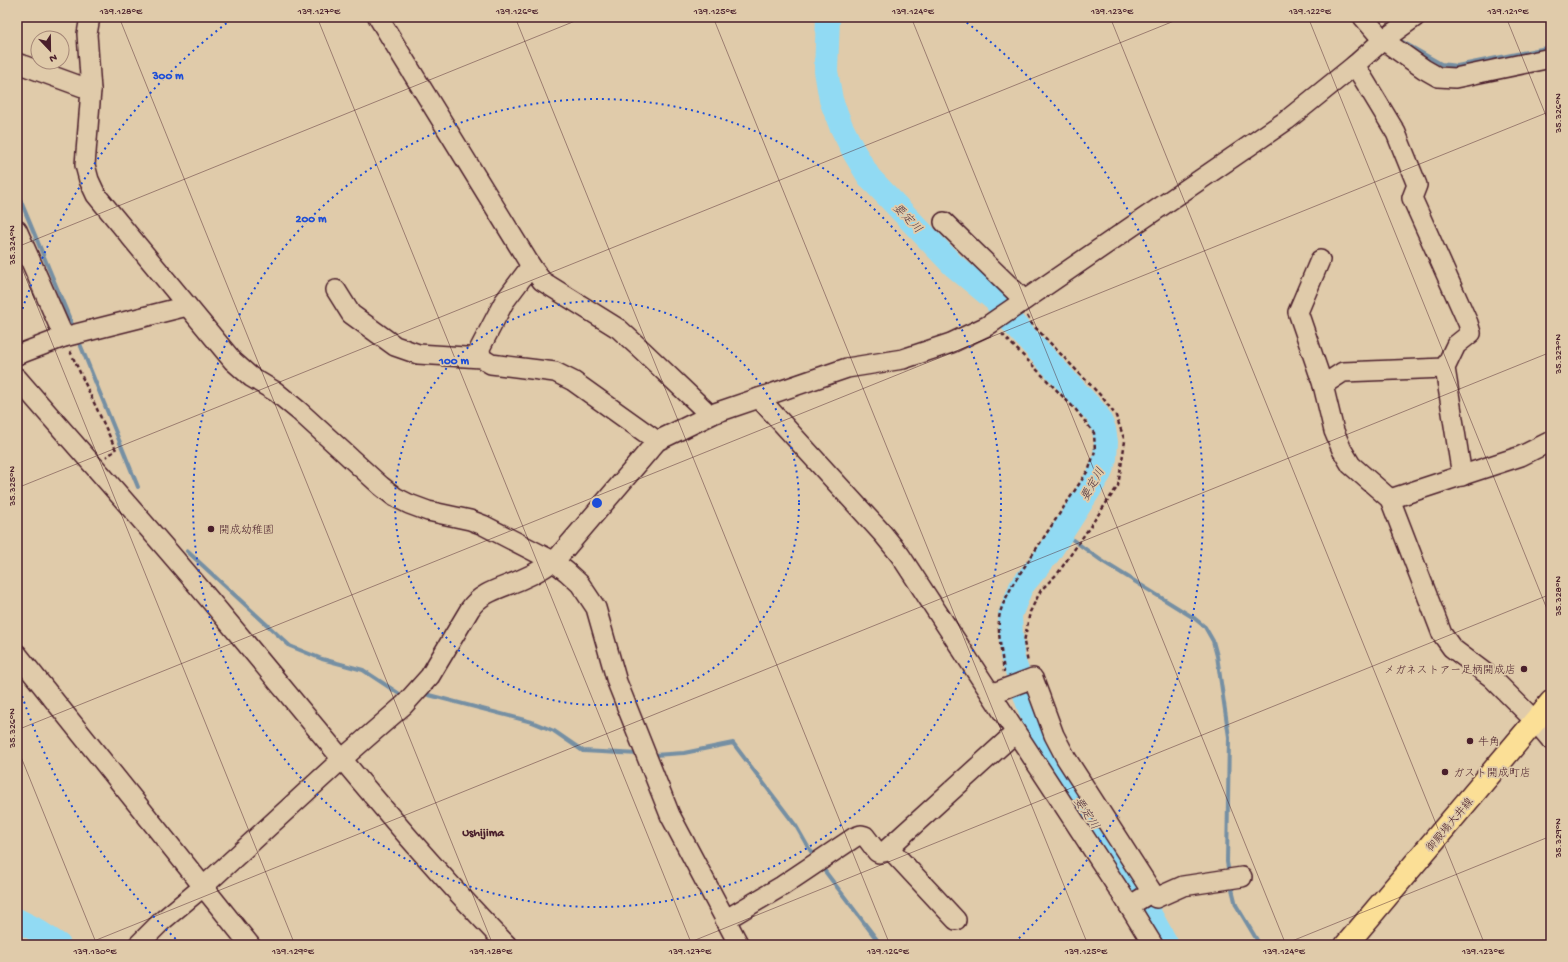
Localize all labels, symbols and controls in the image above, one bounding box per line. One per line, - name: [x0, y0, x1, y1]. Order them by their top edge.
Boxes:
- text: 139.128°E: [99, 6, 143, 18]
- text: 139.127°E: [297, 6, 341, 18]
- text: 139.126°E: [495, 6, 539, 18]
- text: 139.125°E: [693, 6, 737, 18]
- text: 139.124°E: [891, 6, 935, 18]
- text: 139.123°E: [1090, 6, 1134, 18]
- text: 139.122°E: [1288, 6, 1332, 18]
- text: 139.121°E: [1486, 6, 1529, 18]
- north arrow: [30, 30, 70, 70]
- text: N: [47, 51, 59, 64]
- text: 300 m: [151, 70, 184, 84]
- text: 35.326°N: [1553, 93, 1565, 134]
- water label: 要定川: [889, 201, 925, 237]
- text: 200 m: [296, 213, 327, 227]
- text: 35.324°N: [7, 225, 19, 266]
- text: 35.327°N: [1553, 334, 1565, 375]
- text: 100 m: [438, 355, 469, 369]
- water label: 要定川: [1078, 465, 1109, 504]
- text: 35.325°N: [7, 466, 19, 507]
- centre of rings: [590, 496, 604, 510]
- marker: 開成幼稚園: [206, 524, 216, 534]
- place label: 開成幼稚園: [219, 524, 274, 537]
- text: 35.328°N: [1553, 575, 1565, 617]
- place label: メガネストアー足柄開成店: [1384, 664, 1516, 677]
- marker: メガネストアー足柄開成店: [1519, 664, 1529, 674]
- text: 35.326°N: [7, 708, 19, 749]
- marker: 牛角: [1465, 736, 1475, 746]
- place label: 牛角: [1478, 736, 1500, 749]
- marker: ガスト開成町店: [1440, 767, 1450, 777]
- place label: ガスト開成町店: [1453, 767, 1531, 780]
- water label: 要定川: [1070, 795, 1102, 833]
- street label: 御殿場大井線: [1424, 796, 1476, 854]
- text: 35.329°N: [1553, 818, 1565, 859]
- district label: Ushijima: [462, 827, 505, 841]
- text: 139.130°E: [72, 946, 117, 958]
- text: 139.129°E: [271, 946, 315, 958]
- text: 139.128°E: [469, 946, 513, 958]
- text: 139.127°E: [668, 946, 712, 958]
- text: 139.126°E: [866, 946, 910, 958]
- text: 139.125°E: [1064, 946, 1108, 958]
- text: 139.124°E: [1262, 946, 1306, 958]
- text: 139.123°E: [1461, 946, 1505, 958]

